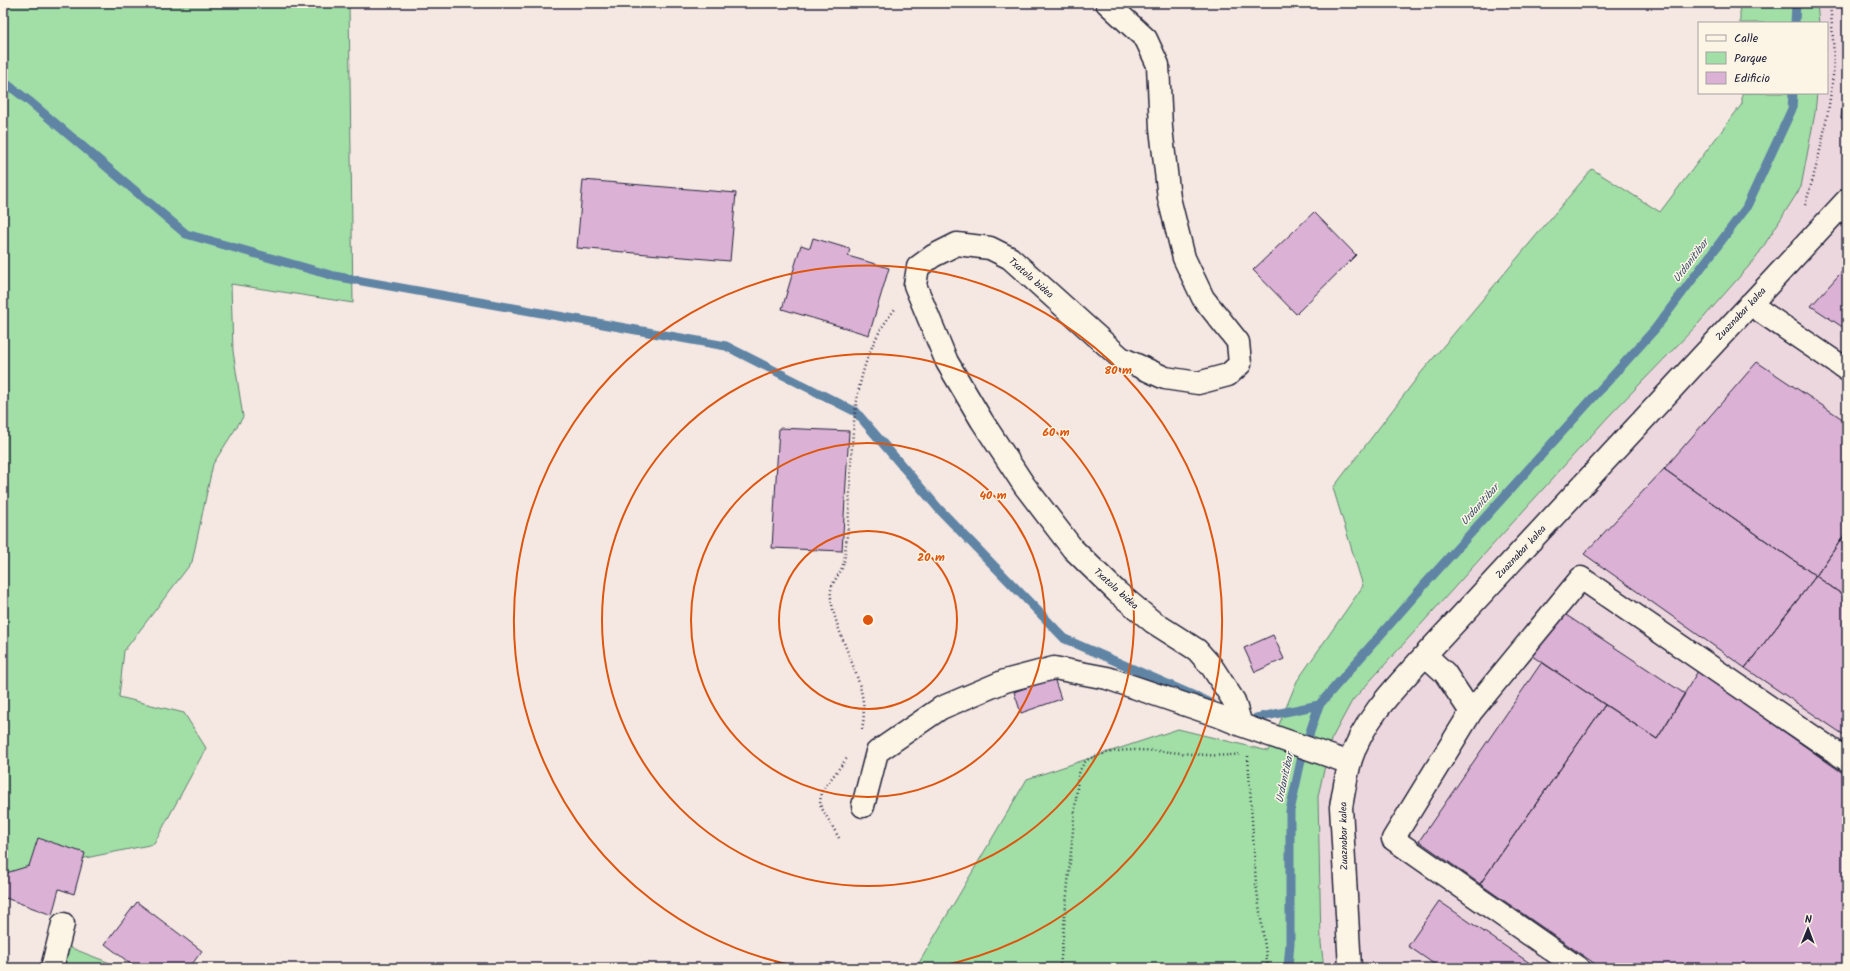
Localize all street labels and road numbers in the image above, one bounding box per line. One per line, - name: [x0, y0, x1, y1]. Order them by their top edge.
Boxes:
- street label: Txatola bidea: [1005, 254, 1057, 303]
- street label: Zuaznabar kalea: [1712, 283, 1770, 344]
- street label: Zuaznabar kalea: [1492, 521, 1550, 582]
- street label: Txatola bidea: [1090, 564, 1142, 614]
- street label: Zuaznabar kalea: [1335, 801, 1353, 870]

